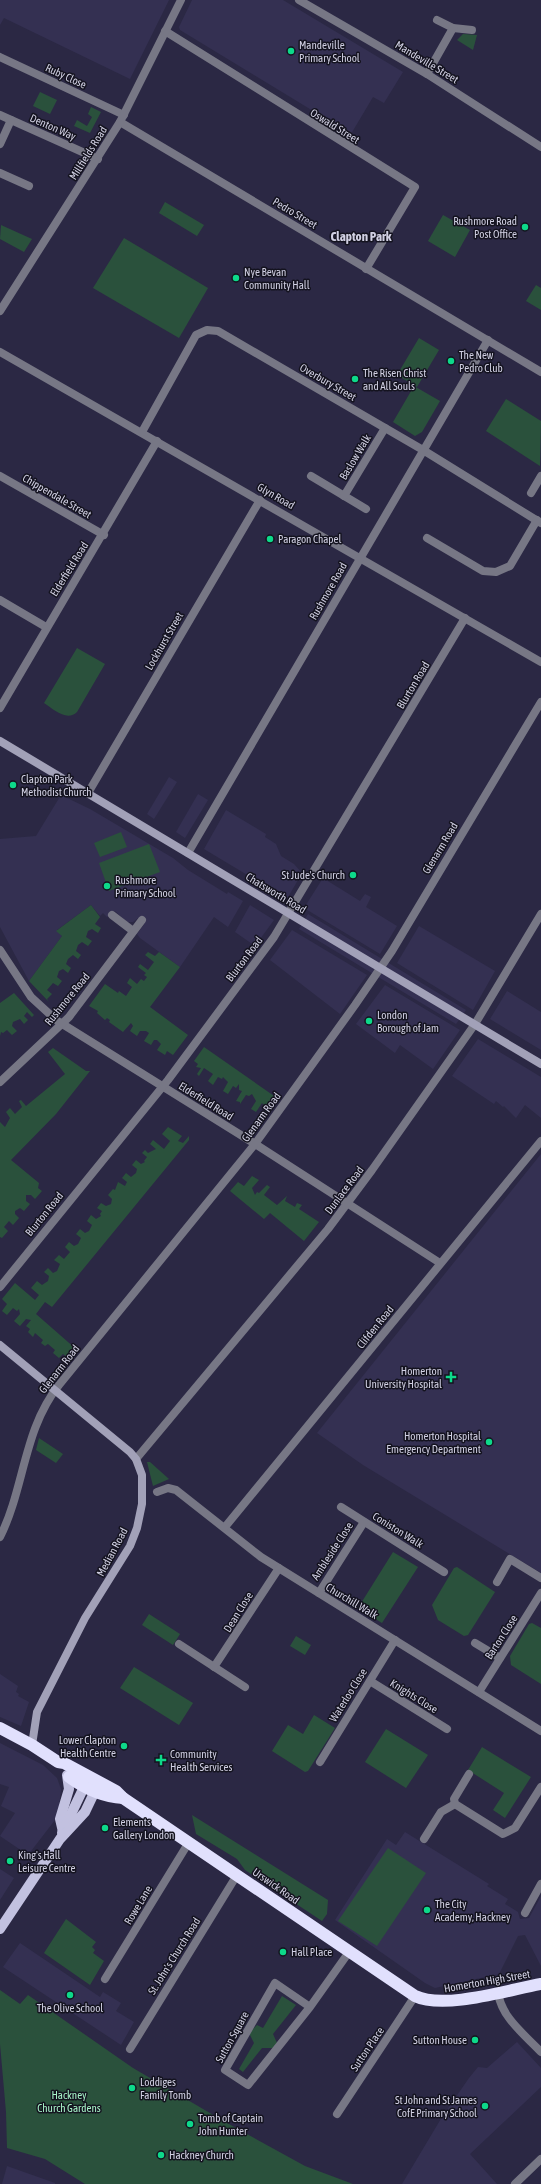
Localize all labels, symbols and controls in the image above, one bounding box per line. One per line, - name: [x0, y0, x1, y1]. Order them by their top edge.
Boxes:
- street label: Mandeville Street: [393, 38, 461, 86]
- place label: Mandeville Primary School: [299, 39, 360, 64]
- marker: Mandeville Primary School: [286, 46, 296, 56]
- street label: Ruby Close: [44, 61, 88, 91]
- street label: Oswald Street: [308, 106, 362, 146]
- street label: Denton Way: [28, 112, 78, 143]
- street label: Millfields Road: [67, 124, 109, 182]
- street label: Pedro Street: [271, 195, 319, 231]
- place label: Rushmore Road Post Office: [453, 215, 517, 240]
- marker: Rushmore Road Post Office: [520, 222, 530, 232]
- district label: Clapton Park: [330, 229, 392, 244]
- place label: Nye Bevan Community Hall: [244, 266, 310, 291]
- marker: Nye Bevan Community Hall: [231, 273, 241, 283]
- place label: The New Pedro Club: [459, 349, 503, 374]
- marker: The New Pedro Club: [446, 356, 456, 366]
- street label: Overbury Street: [298, 361, 358, 403]
- place label: The Risen Christ and All Souls: [363, 367, 426, 392]
- marker: The Risen Christ and All Souls: [350, 374, 360, 384]
- street label: Baslow Walk: [337, 432, 373, 482]
- street label: Chippendale Street: [21, 471, 93, 521]
- street label: Glyn Road: [255, 481, 297, 511]
- place label: Paragon Chapel: [278, 533, 342, 545]
- marker: Paragon Chapel: [265, 534, 275, 544]
- street label: Elderfield Road: [48, 540, 90, 598]
- street label: Rushmore Road: [307, 560, 349, 622]
- street label: Lockhurst Street: [143, 610, 185, 672]
- street label: Blurton Road: [394, 659, 432, 711]
- place label: Clapton Park Methodist Church: [21, 773, 92, 798]
- marker: Clapton Park Methodist Church: [8, 780, 18, 790]
- street label: Glenarm Road: [420, 820, 460, 876]
- place label: St Jude's Church: [282, 869, 345, 881]
- street label: Chatsworth Road: [244, 870, 308, 916]
- marker: St Jude's Church: [348, 870, 358, 880]
- place label: Rushmore Primary School: [115, 874, 176, 899]
- marker: Rushmore Primary School: [102, 881, 112, 891]
- street label: Blurton Road: [223, 934, 265, 984]
- street label: Rushmore Road: [42, 970, 92, 1028]
- place label: London Borough of Jam: [377, 1009, 439, 1034]
- marker: London Borough of Jam: [364, 1016, 374, 1026]
- street label: Elderfield Road: [177, 1080, 235, 1122]
- street label: Glenarm Road: [239, 1090, 283, 1144]
- street label: Dunlace Road: [322, 1164, 366, 1216]
- street label: Blurton Road: [23, 1190, 65, 1238]
- street label: Clifden Road: [354, 1303, 396, 1351]
- street label: Glenarm Road: [36, 1343, 82, 1395]
- place label: Homerton University Hospital: [365, 1365, 442, 1390]
- marker: Homerton University Hospital: [445, 1371, 457, 1383]
- place label: Homerton Hospital Emergency Department: [386, 1430, 481, 1455]
- marker: Homerton Hospital Emergency Department: [484, 1437, 494, 1447]
- street label: Coniston Walk: [370, 1510, 426, 1550]
- street label: Ambleside Close: [309, 1520, 355, 1582]
- street label: Median Road: [94, 1526, 130, 1578]
- street label: Churchill Walk: [324, 1581, 380, 1621]
- street label: Dean Close: [221, 1590, 255, 1634]
- street label: Barton Close: [482, 1613, 520, 1661]
- street label: Waterloo Close: [327, 1666, 369, 1724]
- street label: Knights Close: [388, 1677, 440, 1715]
- place label: Lower Clapton Health Centre: [59, 1734, 116, 1759]
- marker: Lower Clapton Health Centre: [119, 1741, 129, 1751]
- place label: Community Health Services: [170, 1748, 232, 1773]
- marker: Community Health Services: [155, 1754, 167, 1766]
- place label: Elements Gallery London: [113, 1816, 174, 1841]
- marker: Elements Gallery London: [100, 1823, 110, 1833]
- place label: King's Hall Leisure Centre: [18, 1849, 75, 1874]
- marker: King's Hall Leisure Centre: [5, 1856, 15, 1866]
- street label: Urswick Road: [250, 1866, 302, 1906]
- street label: Rowe Lane: [122, 1883, 154, 1927]
- place label: The City Academy, Hackney: [435, 1898, 511, 1923]
- marker: The City Academy, Hackney: [422, 1905, 432, 1915]
- street label: St. John's Church Road: [146, 1915, 202, 1997]
- place label: Hall Place: [291, 1946, 332, 1958]
- marker: Hall Place: [278, 1947, 288, 1957]
- street label: Homerton High Street: [443, 1968, 531, 1994]
- marker: The Olive School: [65, 1990, 75, 2000]
- place label: The Olive School: [37, 2002, 103, 2014]
- street label: Sutton Square: [213, 2009, 251, 2065]
- street label: Sutton Place: [348, 2025, 386, 2073]
- place label: Sutton House: [413, 2034, 467, 2046]
- marker: Sutton House: [470, 2035, 480, 2045]
- place label: Loddiges Family Tomb: [140, 2076, 191, 2101]
- marker: Loddiges Family Tomb: [127, 2083, 137, 2093]
- park label: Hackney Church Gardens: [37, 2089, 101, 2114]
- place label: St John and St James CofE Primary School: [395, 2094, 477, 2119]
- marker: St John and St James CofE Primary School: [480, 2101, 490, 2111]
- place label: Tomb of Captain John Hunter: [198, 2112, 263, 2137]
- marker: Tomb of Captain John Hunter: [185, 2119, 195, 2129]
- place label: Hackney Church: [169, 2149, 234, 2161]
- marker: Hackney Church: [156, 2150, 166, 2160]

